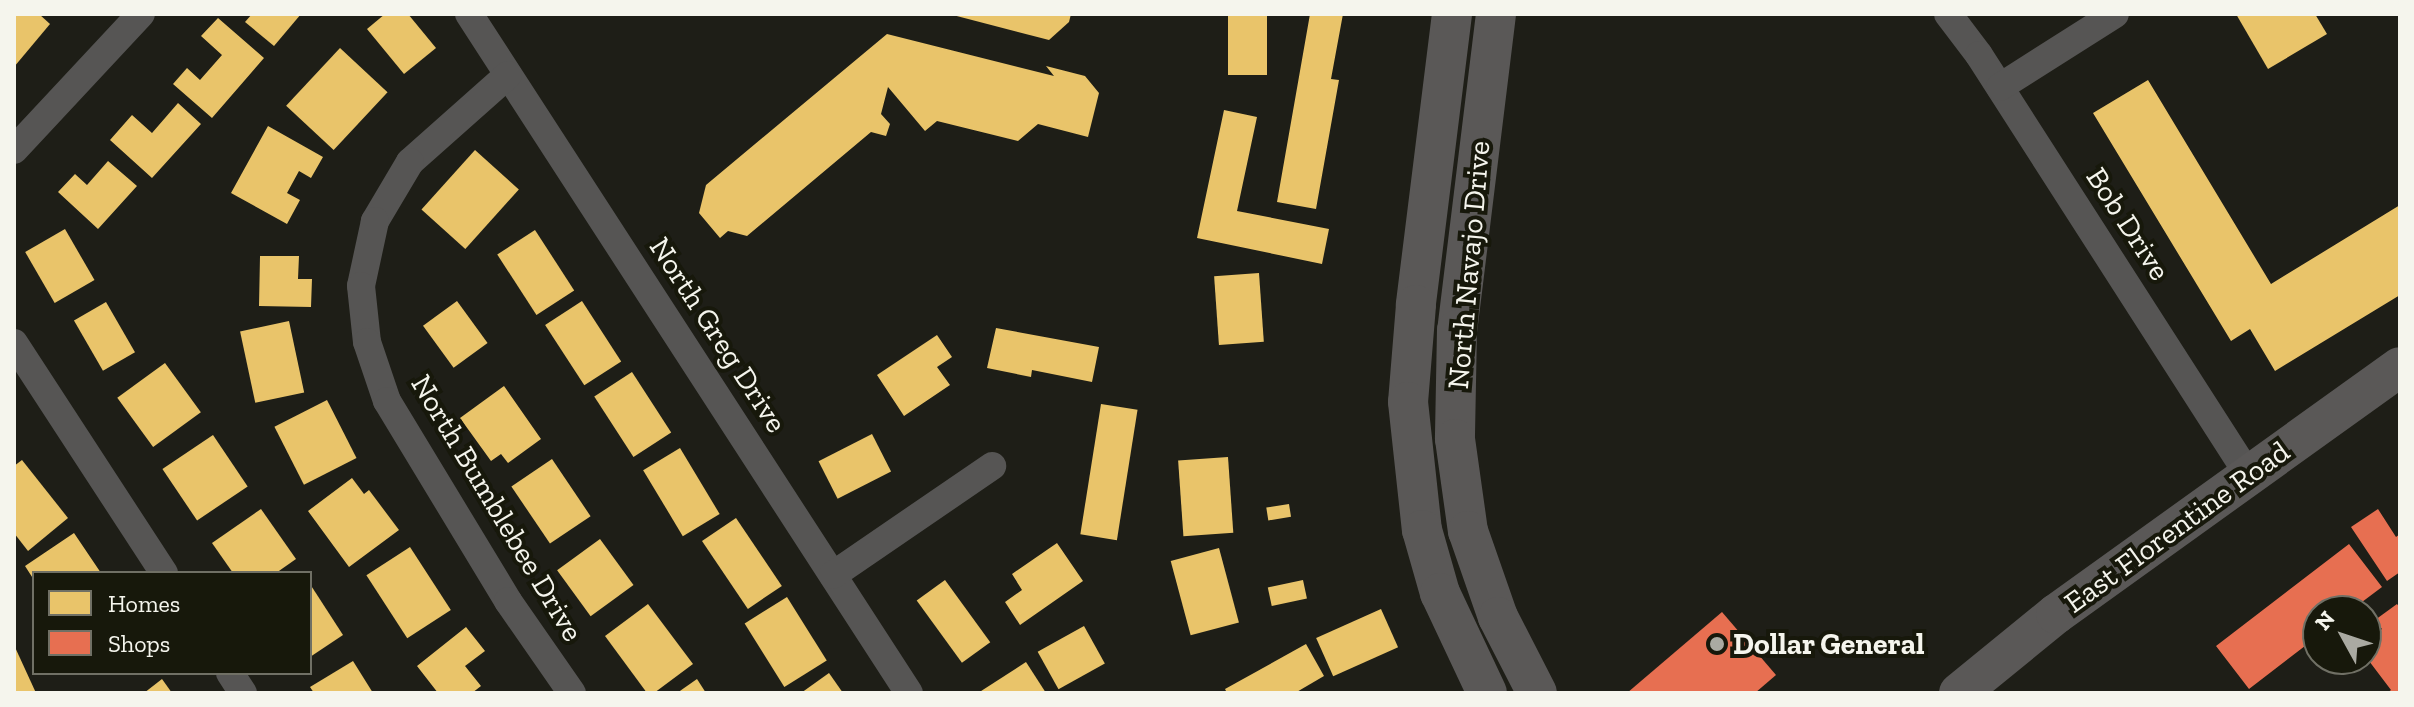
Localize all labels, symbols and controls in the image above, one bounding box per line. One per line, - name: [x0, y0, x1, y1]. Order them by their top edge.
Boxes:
- street label: North Navajo Drive: [1440, 139, 1498, 391]
- street label: Bob Drive: [2078, 161, 2178, 287]
- street label: North Greg Drive: [641, 231, 795, 439]
- street label: North Bumblebee Drive: [403, 368, 591, 648]
- street label: East Florentine Road: [2057, 433, 2297, 621]
- legend: [32, 571, 312, 675]
- text: Homes: [108, 589, 180, 618]
- north arrow: [2302, 595, 2382, 675]
- text: N: [2309, 605, 2340, 636]
- place label: Dollar General: [1733, 626, 1925, 662]
- text: Shops: [108, 629, 170, 658]
- marker: Dollar General: [1708, 635, 1726, 653]

